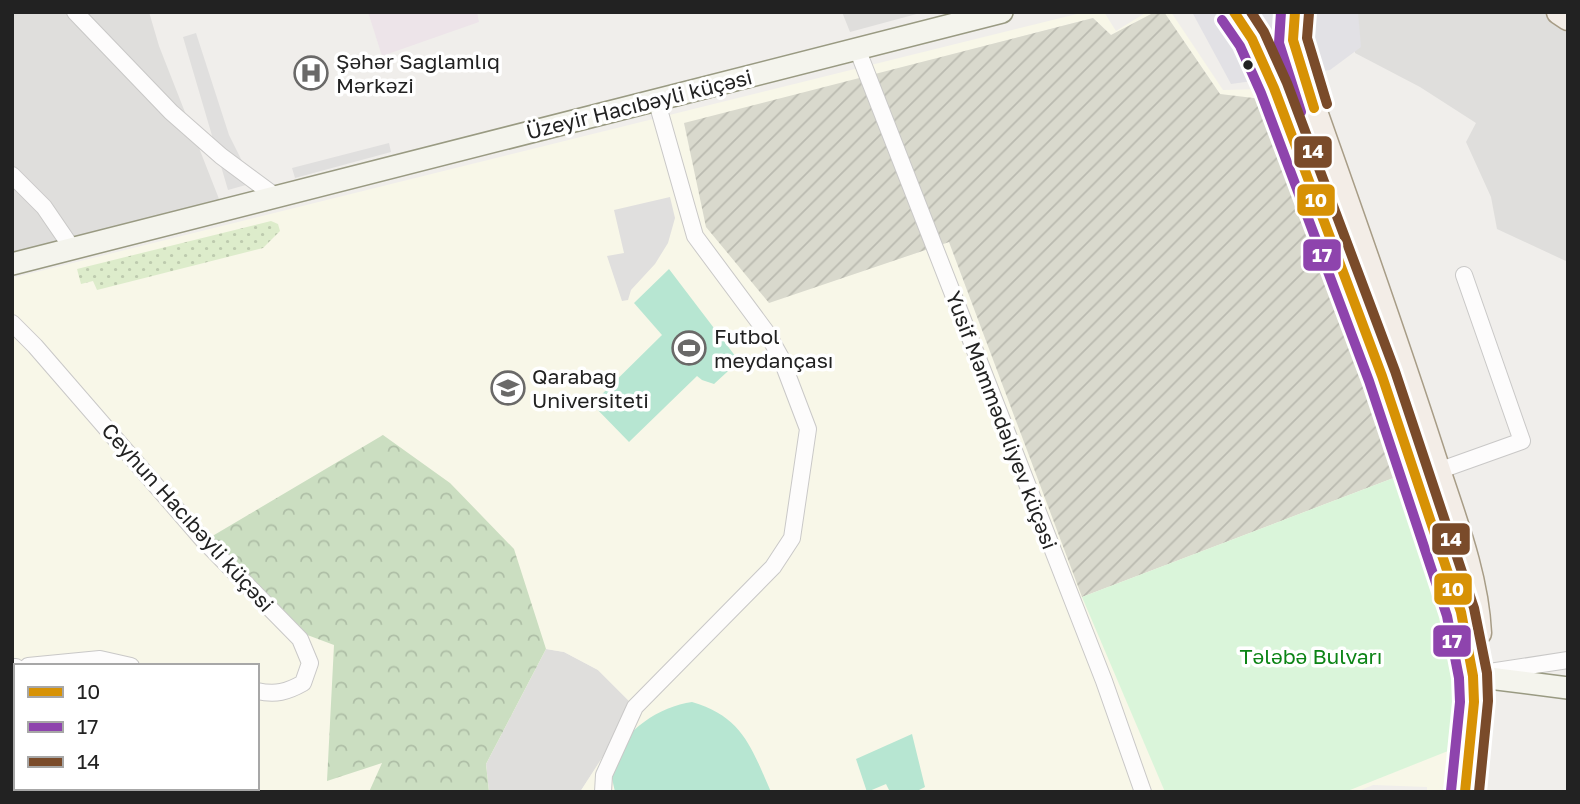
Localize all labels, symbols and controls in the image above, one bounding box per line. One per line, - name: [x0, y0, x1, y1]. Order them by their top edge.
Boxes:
- place label: Şəhər Sağlamlıq Mərkəzi: [336, 48, 500, 98]
- hospital icon: Şəhər Sağlamlıq Mərkəzi: [292, 54, 330, 92]
- unlabelled marker: [1241, 58, 1255, 72]
- street label: Üzeyir Hacıbəyli küçəsi: [523, 63, 755, 145]
- line badge: 14: [1293, 135, 1333, 169]
- text: 14: [1302, 139, 1324, 162]
- line badge: 10: [1296, 183, 1336, 217]
- text: 10: [1305, 188, 1327, 211]
- line badge: 17: [1302, 238, 1342, 272]
- text: 17: [1312, 243, 1332, 266]
- street label: Yusif Məmmədəliyev küçəsi: [941, 287, 1063, 553]
- place label: Futbol meydançası: [714, 323, 833, 373]
- sports icon: Futbol meydançası: [670, 329, 708, 367]
- place label: Qarabağ Universiteti: [532, 363, 649, 413]
- school or university icon: Qarabağ Universiteti: [489, 369, 527, 407]
- street label: Ceyhun Hacıbəyli küçəsi: [96, 417, 280, 617]
- line badge: 14: [1431, 522, 1471, 556]
- text: 14: [1440, 527, 1462, 550]
- line badge: 10: [1433, 572, 1473, 606]
- text: 10: [1442, 577, 1464, 600]
- line badge: 17: [1432, 624, 1472, 658]
- text: 17: [1442, 629, 1462, 652]
- park label: Tələbə Bulvarı: [1240, 643, 1382, 669]
- legend: [14, 664, 259, 790]
- text: 10: [77, 678, 100, 704]
- text: 17: [77, 713, 98, 739]
- text: 14: [77, 748, 100, 774]

